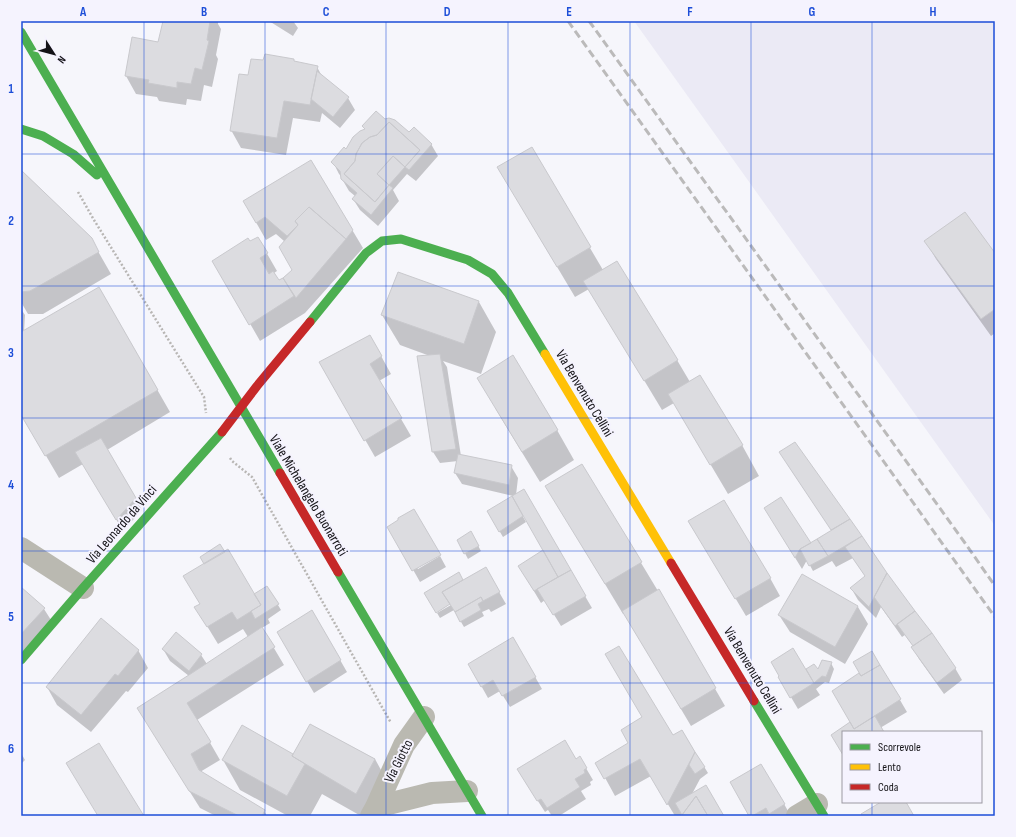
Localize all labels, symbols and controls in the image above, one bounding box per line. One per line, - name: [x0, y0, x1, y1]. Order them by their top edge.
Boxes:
- text: A: [79, 4, 87, 20]
- text: B: [201, 4, 207, 20]
- text: C: [323, 4, 330, 20]
- text: D: [444, 4, 451, 20]
- text: E: [566, 4, 572, 20]
- text: F: [687, 4, 693, 20]
- text: G: [809, 4, 816, 20]
- text: H: [930, 4, 937, 20]
- north arrow: [34, 34, 74, 74]
- text: N: [55, 53, 69, 66]
- text: 1: [8, 81, 14, 97]
- text: 2: [8, 213, 14, 229]
- text: 3: [8, 345, 14, 361]
- street label: Via Benvenuto Cellini: [552, 347, 617, 440]
- street label: Viale Michelangelo Buonarroti: [266, 432, 352, 559]
- text: 4: [8, 477, 14, 493]
- street label: Via Leonardo da Vinci: [83, 482, 160, 567]
- text: 5: [8, 609, 14, 625]
- street label: Via Benvenuto Cellini: [720, 624, 785, 717]
- legend: [842, 731, 982, 803]
- street label: Via Giotto: [380, 737, 417, 786]
- text: Scorrevole: [878, 740, 921, 755]
- text: 6: [8, 741, 14, 757]
- text: Lento: [878, 760, 901, 775]
- text: Coda: [878, 780, 899, 795]

